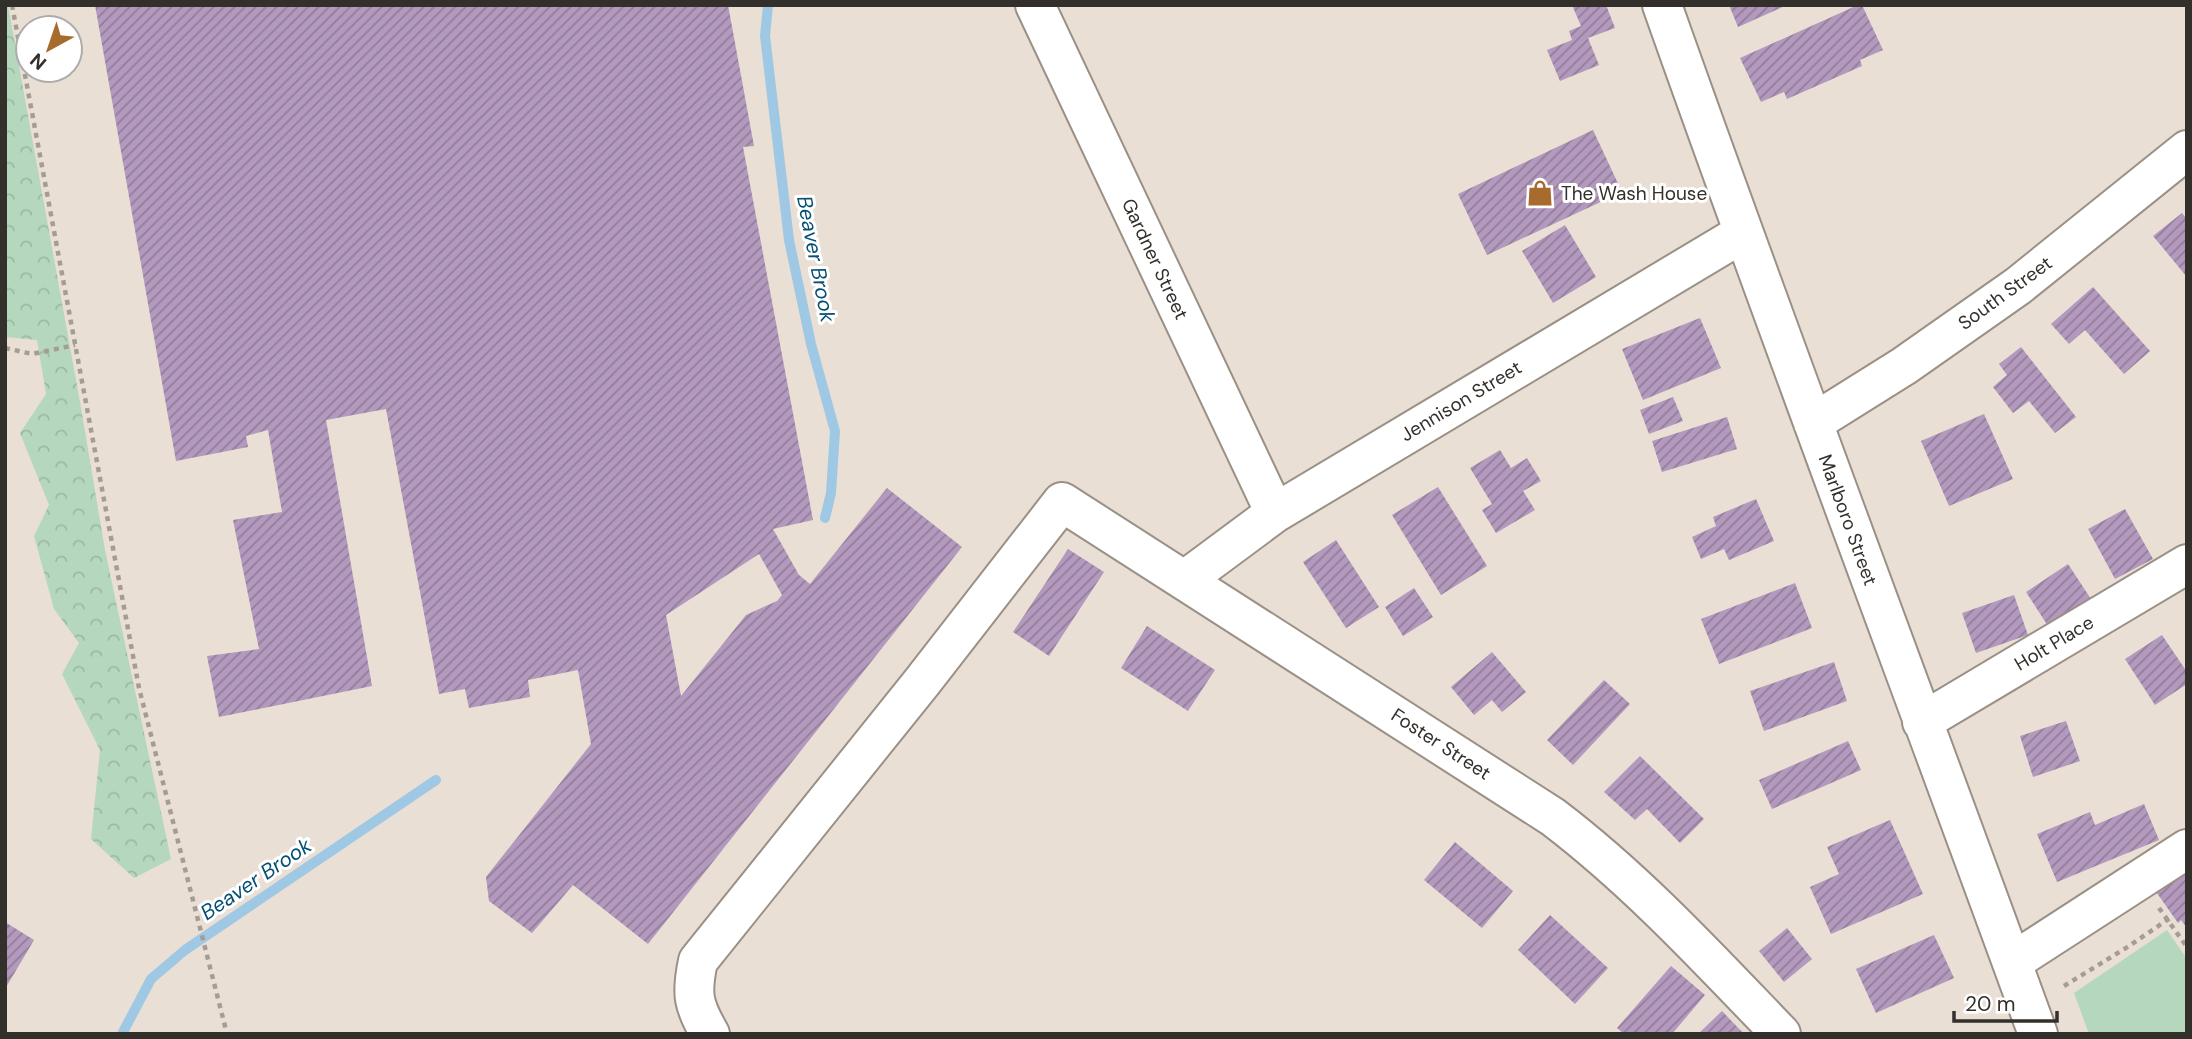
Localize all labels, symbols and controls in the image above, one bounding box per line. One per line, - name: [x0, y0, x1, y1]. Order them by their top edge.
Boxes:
- north arrow: [14, 14, 84, 84]
- text: N: [25, 48, 52, 76]
- shop icon: The Wash House: [1525, 178, 1555, 208]
- place label: The Wash House: [1561, 181, 1707, 206]
- water label: Beaver Brook: [790, 193, 842, 325]
- street label: Gardner Street: [1116, 194, 1194, 324]
- street label: South Street: [1953, 250, 2057, 336]
- street label: Jennison Street: [1396, 355, 1526, 447]
- street label: Marlboro Street: [1813, 451, 1883, 589]
- street label: Holt Place: [2010, 610, 2098, 676]
- street label: Foster Street: [1386, 702, 1496, 786]
- water label: Beaver Brook: [195, 831, 317, 926]
- scale bar: [1954, 979, 2057, 1023]
- text: 20 m: [1965, 990, 2016, 1018]

